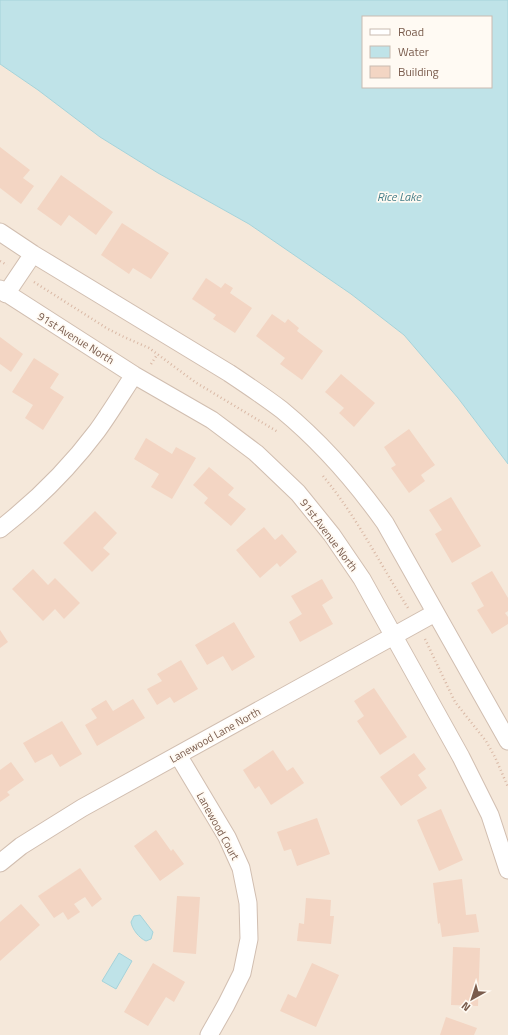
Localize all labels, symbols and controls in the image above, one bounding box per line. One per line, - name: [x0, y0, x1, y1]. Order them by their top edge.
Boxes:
- legend: [362, 16, 492, 88]
- text: Road: [398, 22, 424, 41]
- text: Water: [398, 42, 429, 61]
- text: Building: [398, 62, 439, 81]
- water label: Rice Lake: [377, 187, 422, 206]
- street label: 91st Avenue North: [35, 308, 117, 368]
- street label: 91st Avenue North: [296, 495, 362, 575]
- street label: Lanewood Lane North: [167, 703, 263, 767]
- street label: Lanewood Court: [193, 789, 243, 863]
- north arrow: [452, 979, 492, 1019]
- text: N: [458, 998, 474, 1015]

